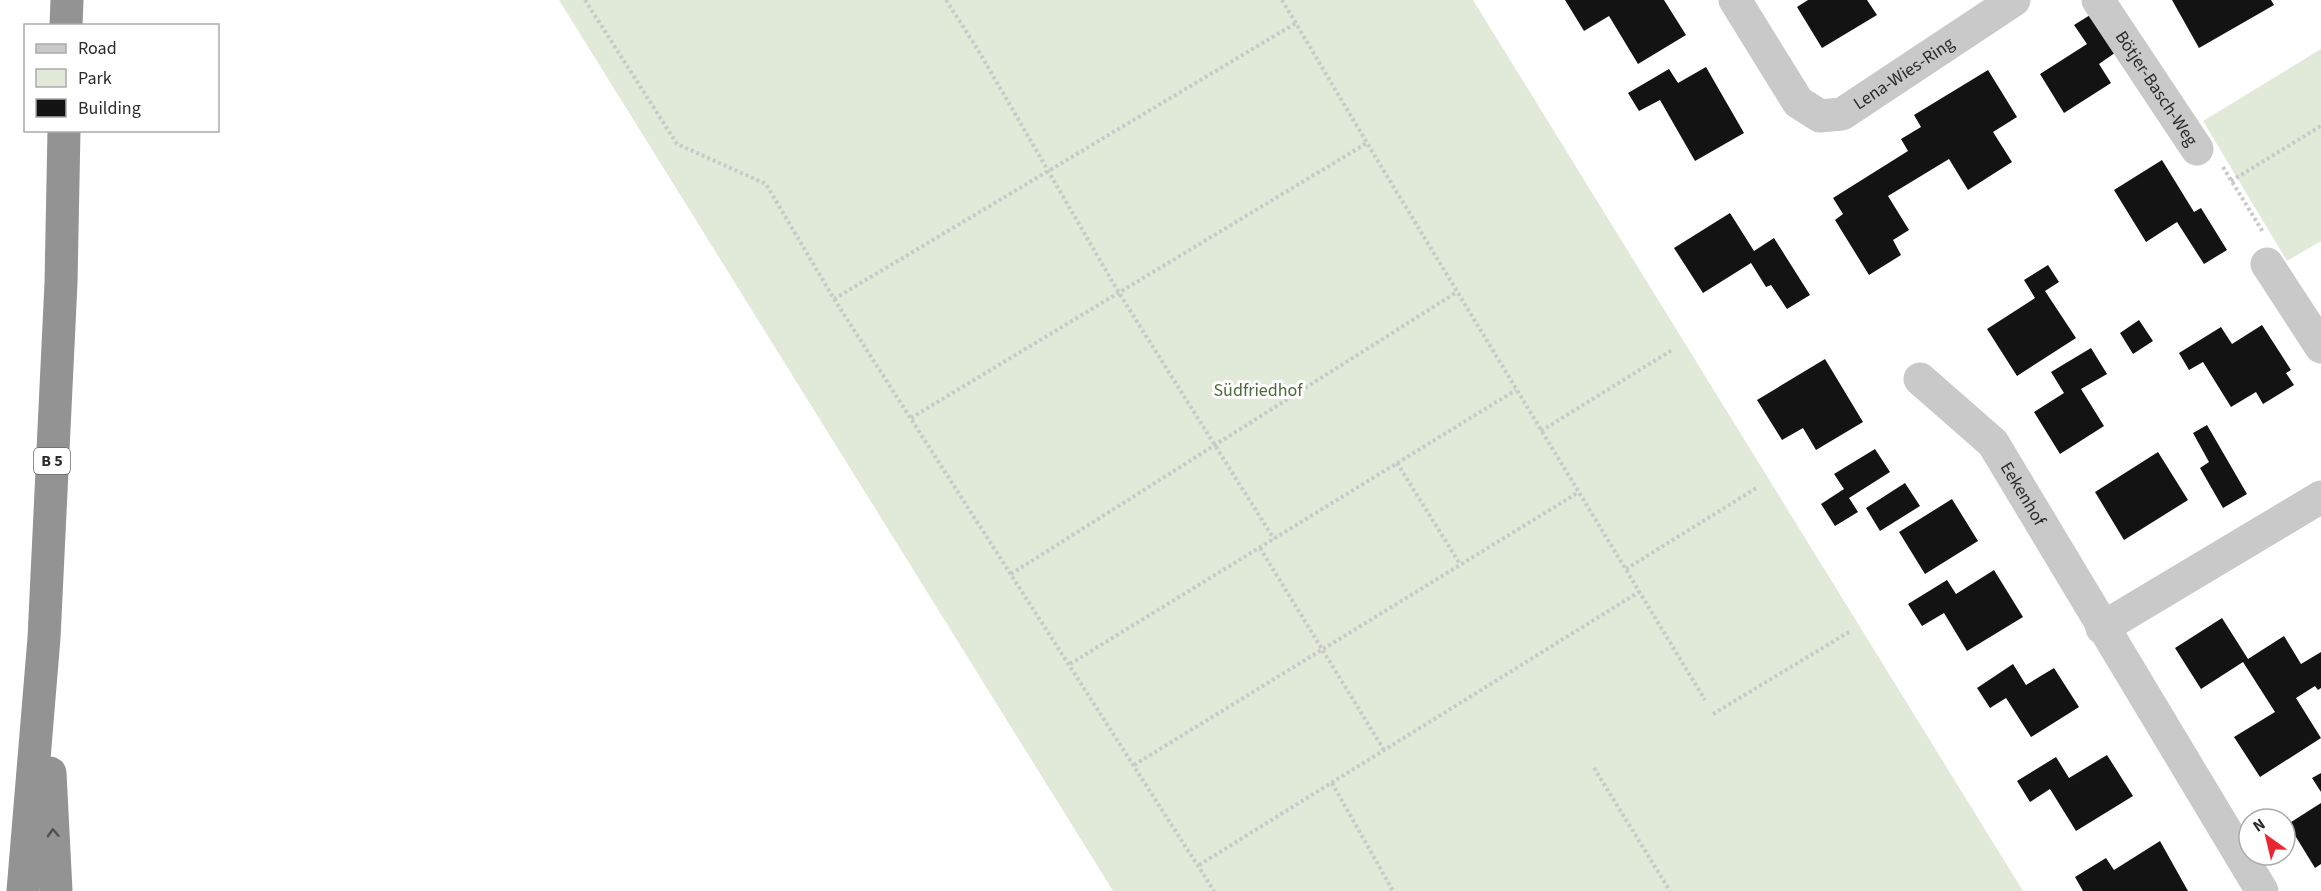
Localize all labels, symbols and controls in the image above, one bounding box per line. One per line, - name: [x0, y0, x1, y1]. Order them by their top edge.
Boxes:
- legend: [24, 24, 219, 132]
- street label: Bötjer-Basch-Weg: [2109, 26, 2204, 151]
- street label: Lena-Wies-Ring: [1848, 31, 1959, 116]
- text: Road: [78, 36, 117, 61]
- text: Park: [78, 66, 112, 91]
- text: Building: [78, 96, 141, 121]
- park label: Südfriedhof: [1213, 378, 1303, 403]
- road number: B 5: [34, 448, 70, 474]
- street label: Eekenhof: [1994, 457, 2053, 531]
- north arrow: [2237, 807, 2297, 867]
- text: N: [2249, 813, 2270, 837]
- one-way arrow: [46, 828, 59, 837]

